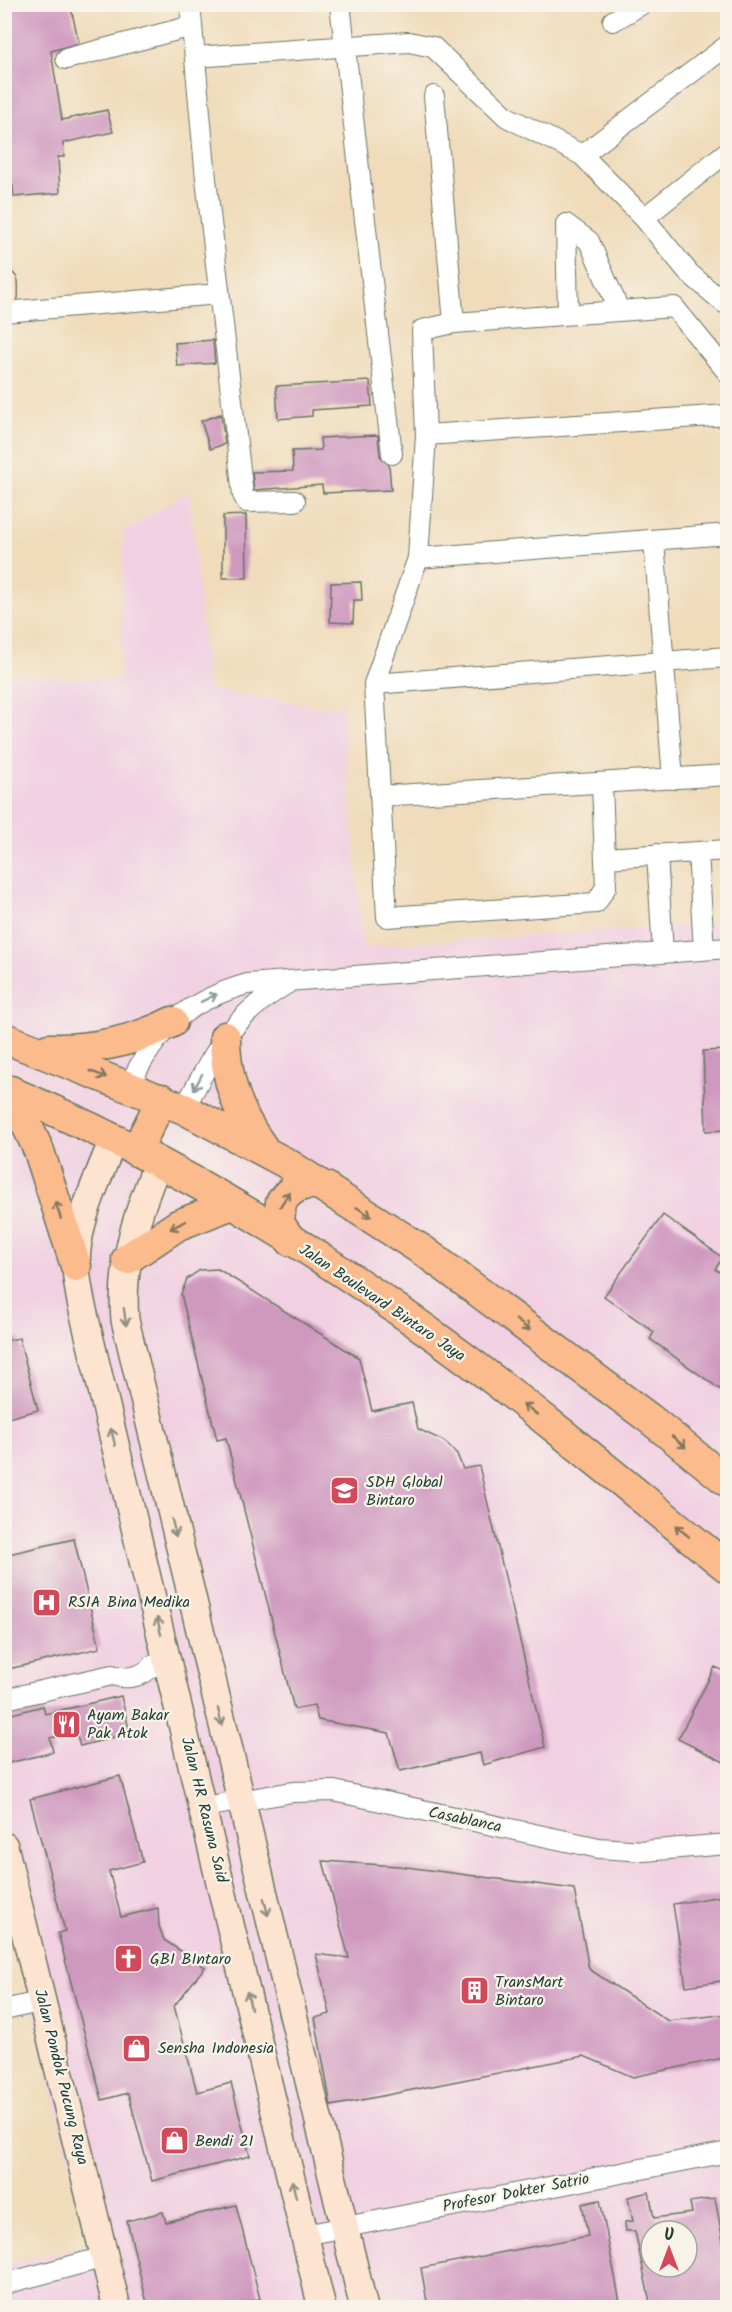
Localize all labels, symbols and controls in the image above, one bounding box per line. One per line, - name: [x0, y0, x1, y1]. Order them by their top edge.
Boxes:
- one-way arrow: [200, 992, 218, 1004]
- one-way arrow: [89, 1069, 107, 1080]
- one-way arrow: [192, 1073, 204, 1090]
- one-way arrow: [278, 1191, 291, 1208]
- one-way arrow: [52, 1201, 63, 1220]
- one-way arrow: [355, 1206, 372, 1218]
- one-way arrow: [170, 1219, 187, 1231]
- street label: Jalan Boulevard Bintaro Jaya: [293, 1238, 471, 1368]
- one-way arrow: [120, 1307, 131, 1327]
- one-way arrow: [515, 1318, 531, 1331]
- one-way arrow: [522, 1402, 538, 1415]
- one-way arrow: [107, 1428, 119, 1447]
- one-way arrow: [671, 1435, 686, 1449]
- place label: SDH Global Bintaro: [366, 1470, 443, 1513]
- school or university icon: SDH Global Bintaro: [329, 1475, 361, 1507]
- one-way arrow: [169, 1518, 181, 1537]
- one-way arrow: [675, 1524, 690, 1538]
- hospital icon: RSIA Bina Medika: [31, 1586, 63, 1618]
- place label: RSIA Bina Medika: [68, 1590, 190, 1615]
- one-way arrow: [153, 1617, 164, 1637]
- place label: Ayam Bakar Pak Atok: [87, 1703, 171, 1746]
- one-way arrow: [215, 1707, 227, 1726]
- restaurant icon: Ayam Bakar Pak Atok: [50, 1708, 82, 1740]
- street label: Jalan HR Rasuna Said: [174, 1734, 234, 1887]
- street label: Casablanca: [426, 1800, 504, 1840]
- one-way arrow: [260, 1897, 272, 1916]
- church icon: GBI BIntaro: [113, 1943, 145, 1975]
- place label: GBI BIntaro: [150, 1947, 231, 1972]
- place label: TransMart Bintaro: [495, 1970, 564, 2013]
- building icon: TransMart Bintaro: [458, 1975, 490, 2007]
- street label: Jalan Pondok Pucung Raya: [27, 1986, 95, 2168]
- one-way arrow: [243, 1990, 255, 2009]
- shop icon: Sensha Indonesia: [121, 2032, 153, 2064]
- place label: Sensha Indonesia: [158, 2036, 274, 2061]
- shop icon: Bendi 21: [158, 2125, 190, 2157]
- place label: Bendi 21: [195, 2129, 253, 2154]
- street label: Profesor Dokter Satrio: [441, 2167, 591, 2219]
- one-way arrow: [287, 2180, 299, 2199]
- north arrow: [639, 2219, 699, 2279]
- text: U: [664, 2223, 674, 2248]

